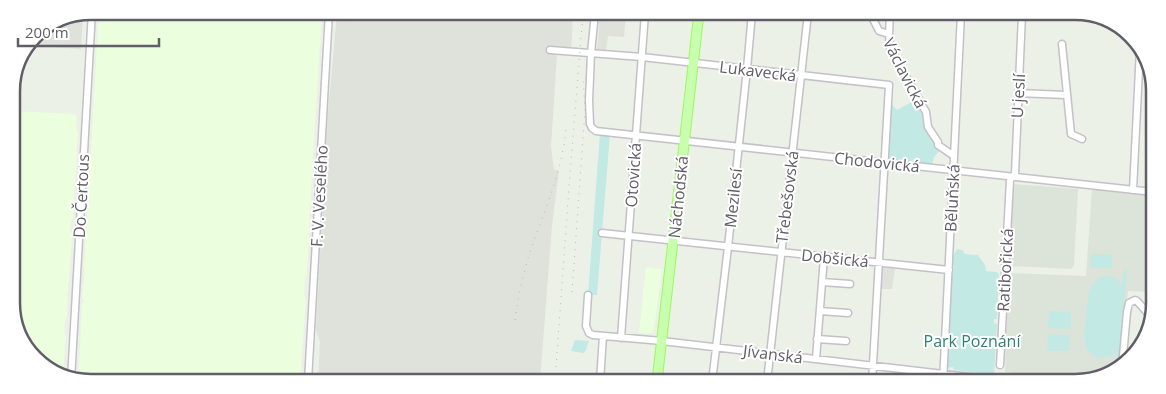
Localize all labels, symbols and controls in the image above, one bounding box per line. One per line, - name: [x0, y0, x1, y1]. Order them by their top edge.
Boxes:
- scale bar: [18, 15, 159, 47]
- text: 200 m: [25, 22, 69, 42]
- street label: Václavická: [878, 34, 932, 112]
- street label: Lukavecká: [718, 55, 798, 87]
- street label: U jeslí: [1006, 72, 1030, 119]
- street label: Otovická: [620, 142, 646, 208]
- street label: F. V. Veselého: [305, 144, 333, 248]
- street label: Chodovická: [833, 147, 921, 177]
- street label: Třebešovská: [770, 149, 804, 245]
- street label: Do Čertous: [68, 154, 94, 238]
- street label: Náchodská: [663, 155, 693, 239]
- street label: Běluňská: [939, 164, 965, 232]
- street label: Mezilesí: [719, 166, 747, 229]
- street label: Ratibořická: [992, 228, 1018, 312]
- street label: Dobšická: [800, 244, 870, 272]
- park label: Park Poznání: [924, 330, 1021, 352]
- street label: Jívanská: [740, 339, 804, 369]

